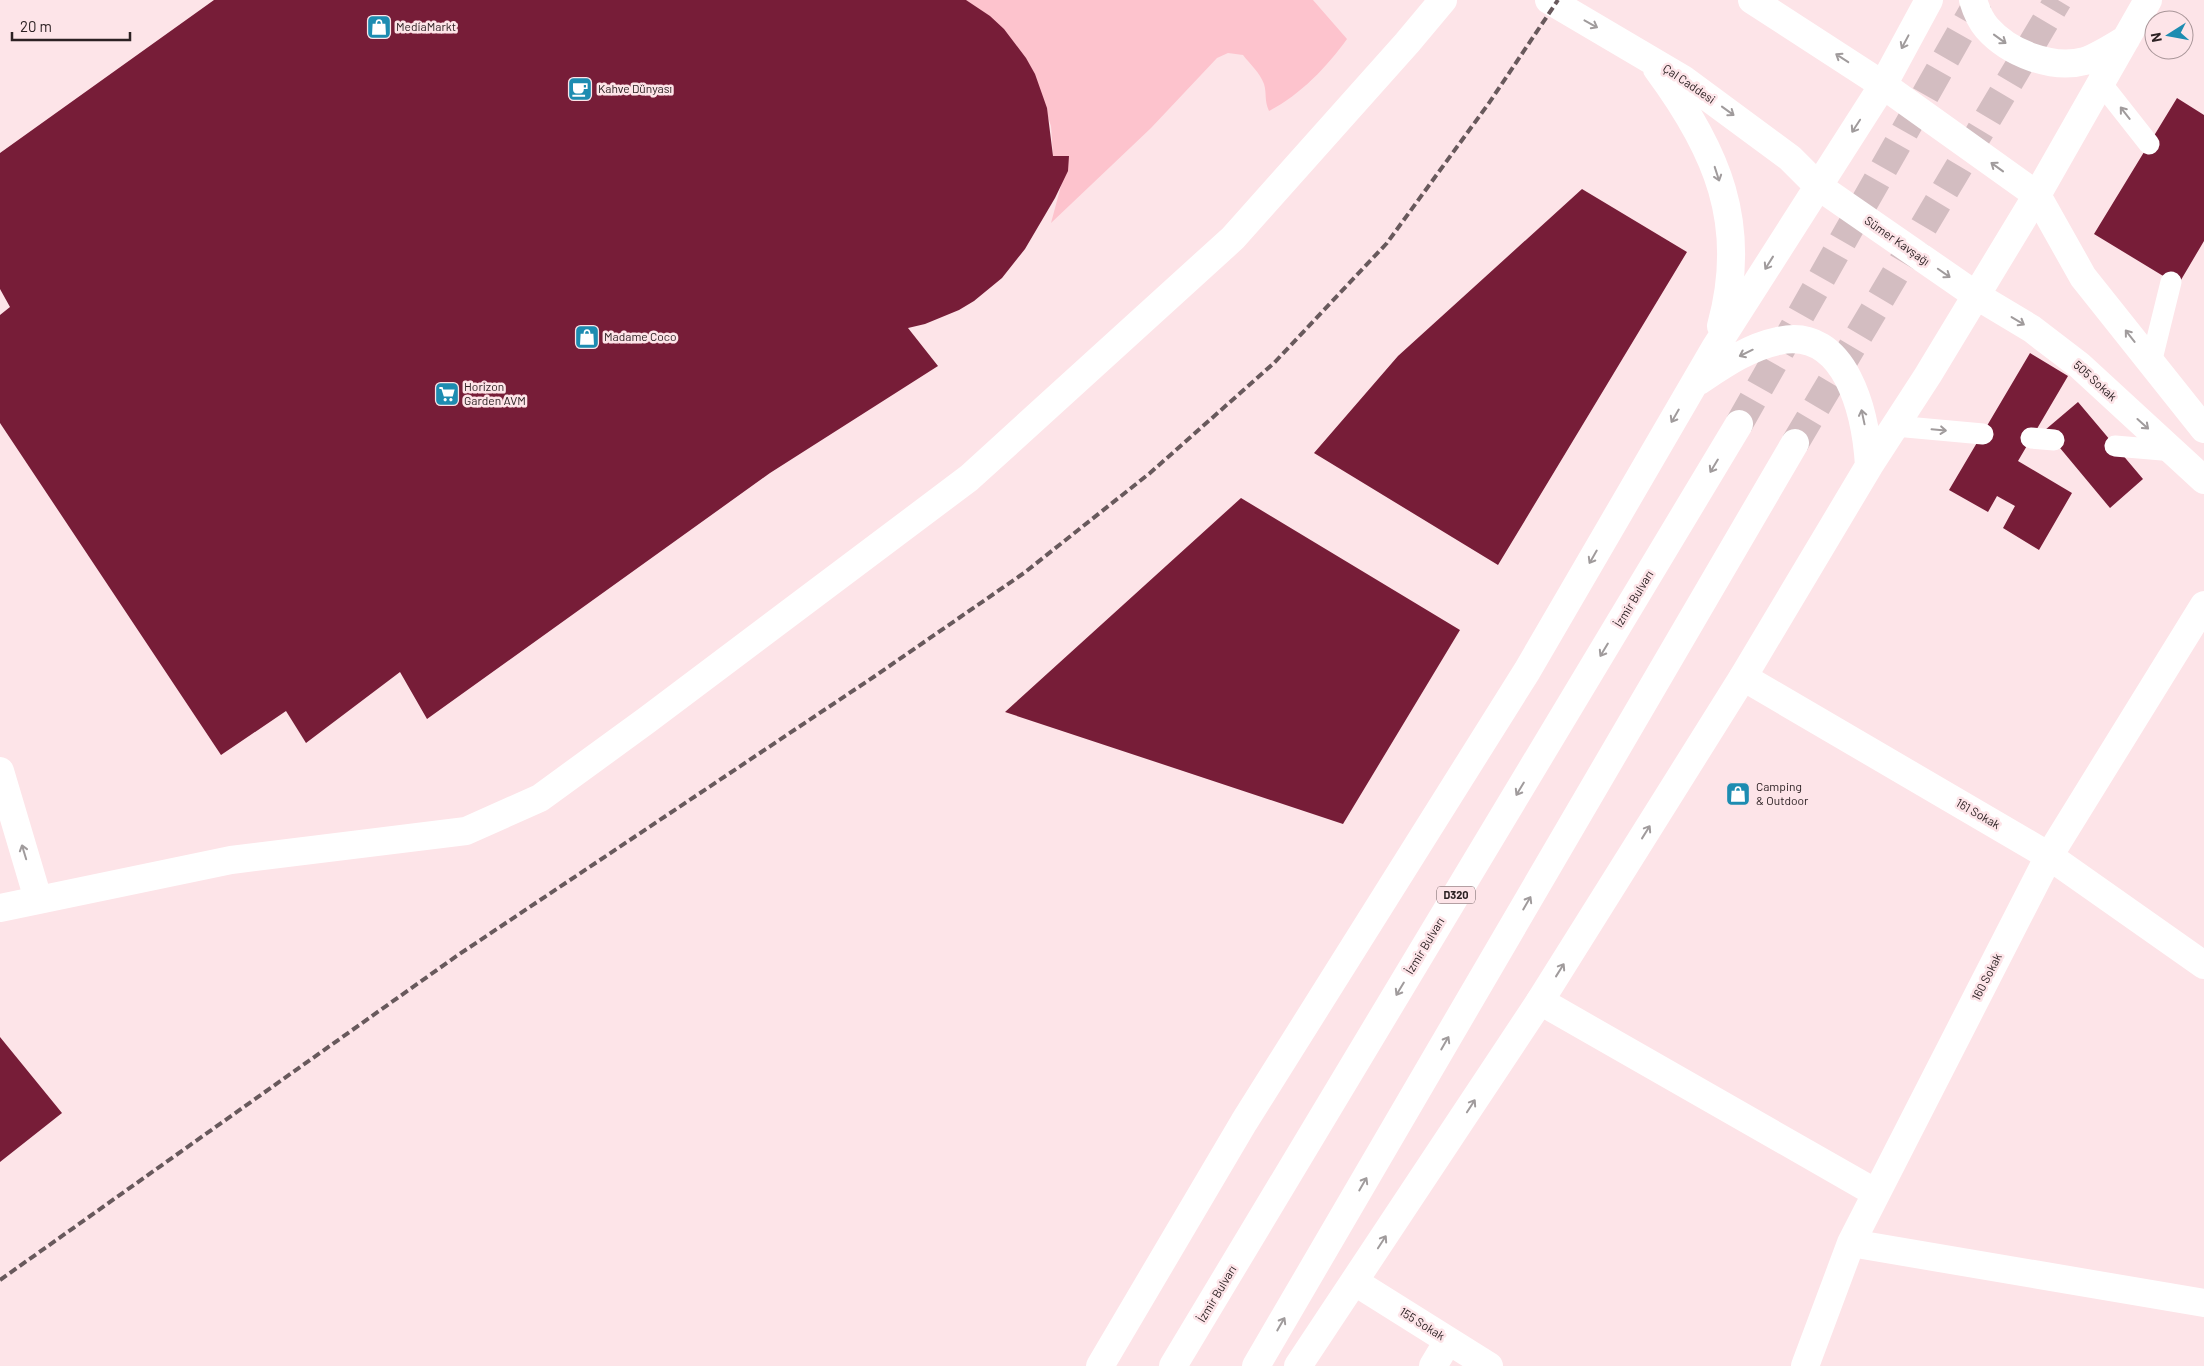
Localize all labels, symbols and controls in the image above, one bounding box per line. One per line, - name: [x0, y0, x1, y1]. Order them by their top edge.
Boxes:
- scale bar: [12, 10, 130, 42]
- north arrow: [2144, 10, 2194, 60]
- shop icon: MediaMarkt: [366, 14, 392, 40]
- text: 20 m: [20, 17, 52, 35]
- place label: MediaMarkt: [396, 19, 456, 33]
- one-way arrow: [1584, 19, 1599, 29]
- text: N: [2147, 31, 2165, 44]
- one-way arrow: [1900, 34, 1910, 49]
- one-way arrow: [1993, 34, 2007, 44]
- one-way arrow: [1835, 53, 1849, 63]
- street label: Çal Caddesi: [1661, 61, 1718, 106]
- cafe icon: Kahve Dünyası: [567, 76, 593, 102]
- place label: Kahve Dünyası: [598, 81, 672, 95]
- one-way arrow: [1721, 106, 1735, 116]
- one-way arrow: [2119, 107, 2130, 120]
- one-way arrow: [1851, 118, 1861, 132]
- one-way arrow: [1990, 162, 2004, 172]
- one-way arrow: [1713, 166, 1722, 181]
- street label: Sümer Kavşağı: [1862, 213, 1933, 268]
- one-way arrow: [1764, 255, 1774, 269]
- one-way arrow: [1937, 268, 1951, 278]
- one-way arrow: [2011, 316, 2026, 326]
- shop icon: Madame Coco: [574, 324, 600, 350]
- place label: Madame Coco: [604, 329, 677, 343]
- one-way arrow: [2125, 329, 2135, 343]
- one-way arrow: [1739, 349, 1754, 358]
- street label: 505 Sokak: [2071, 357, 2120, 403]
- place label: Horizon Garden AVM: [464, 379, 526, 407]
- supermarket icon: Horizon Garden AVM: [434, 381, 460, 407]
- one-way arrow: [1670, 409, 1680, 423]
- one-way arrow: [1858, 410, 1867, 426]
- one-way arrow: [2137, 419, 2150, 430]
- one-way arrow: [1931, 425, 1947, 435]
- one-way arrow: [1709, 458, 1719, 472]
- one-way arrow: [1588, 549, 1598, 563]
- street label: İzmir Bulvarı: [1611, 568, 1655, 629]
- one-way arrow: [1598, 643, 1608, 657]
- place label: Camping & Outdoor: [1756, 779, 1809, 807]
- shop icon: Camping & Outdoor: [1725, 781, 1751, 807]
- one-way arrow: [1514, 782, 1524, 796]
- street label: 161 Sokak: [1954, 795, 2003, 831]
- one-way arrow: [1641, 825, 1652, 839]
- one-way arrow: [19, 844, 29, 860]
- road number: D320: [1437, 886, 1475, 904]
- one-way arrow: [1522, 896, 1532, 910]
- street label: İzmir Bulvarı: [1402, 915, 1446, 976]
- street label: 160 Sokak: [1968, 951, 2004, 1003]
- one-way arrow: [1555, 963, 1565, 977]
- one-way arrow: [1395, 981, 1405, 995]
- one-way arrow: [1440, 1037, 1450, 1051]
- one-way arrow: [1466, 1099, 1477, 1113]
- one-way arrow: [1358, 1177, 1368, 1191]
- one-way arrow: [1377, 1235, 1387, 1249]
- street label: İzmir Bulvarı: [1194, 1263, 1238, 1324]
- street label: 155 Sokak: [1397, 1304, 1448, 1342]
- one-way arrow: [1276, 1317, 1286, 1331]

